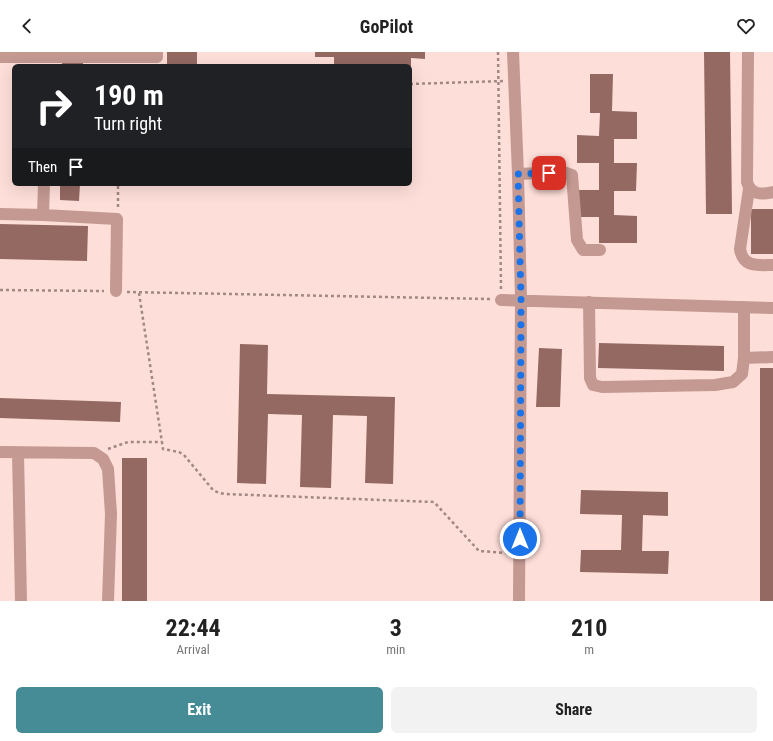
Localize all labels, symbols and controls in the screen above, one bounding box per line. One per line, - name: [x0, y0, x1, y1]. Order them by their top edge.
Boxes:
- icon: back: [16, 15, 38, 37]
- icon: heart: [735, 15, 757, 37]
- text: GoPilot: [360, 16, 413, 37]
- text: 190 m: [94, 79, 164, 112]
- icon: right: [28, 80, 80, 132]
- text: Turn right: [94, 113, 162, 134]
- icon: arrive: [65, 156, 87, 178]
- pin: [532, 156, 566, 190]
- text: Then: [28, 158, 57, 176]
- icon: arrive: [538, 162, 560, 184]
- position arrow: [499, 518, 541, 560]
- text: 22:44: [166, 614, 221, 642]
- text: 3: [390, 614, 402, 642]
- text: 210: [571, 614, 607, 642]
- text: Arrival: [177, 642, 210, 657]
- text: min: [386, 642, 405, 657]
- text: m: [584, 642, 594, 657]
- button: Exit: [16, 687, 383, 733]
- button: Share: [391, 687, 757, 733]

